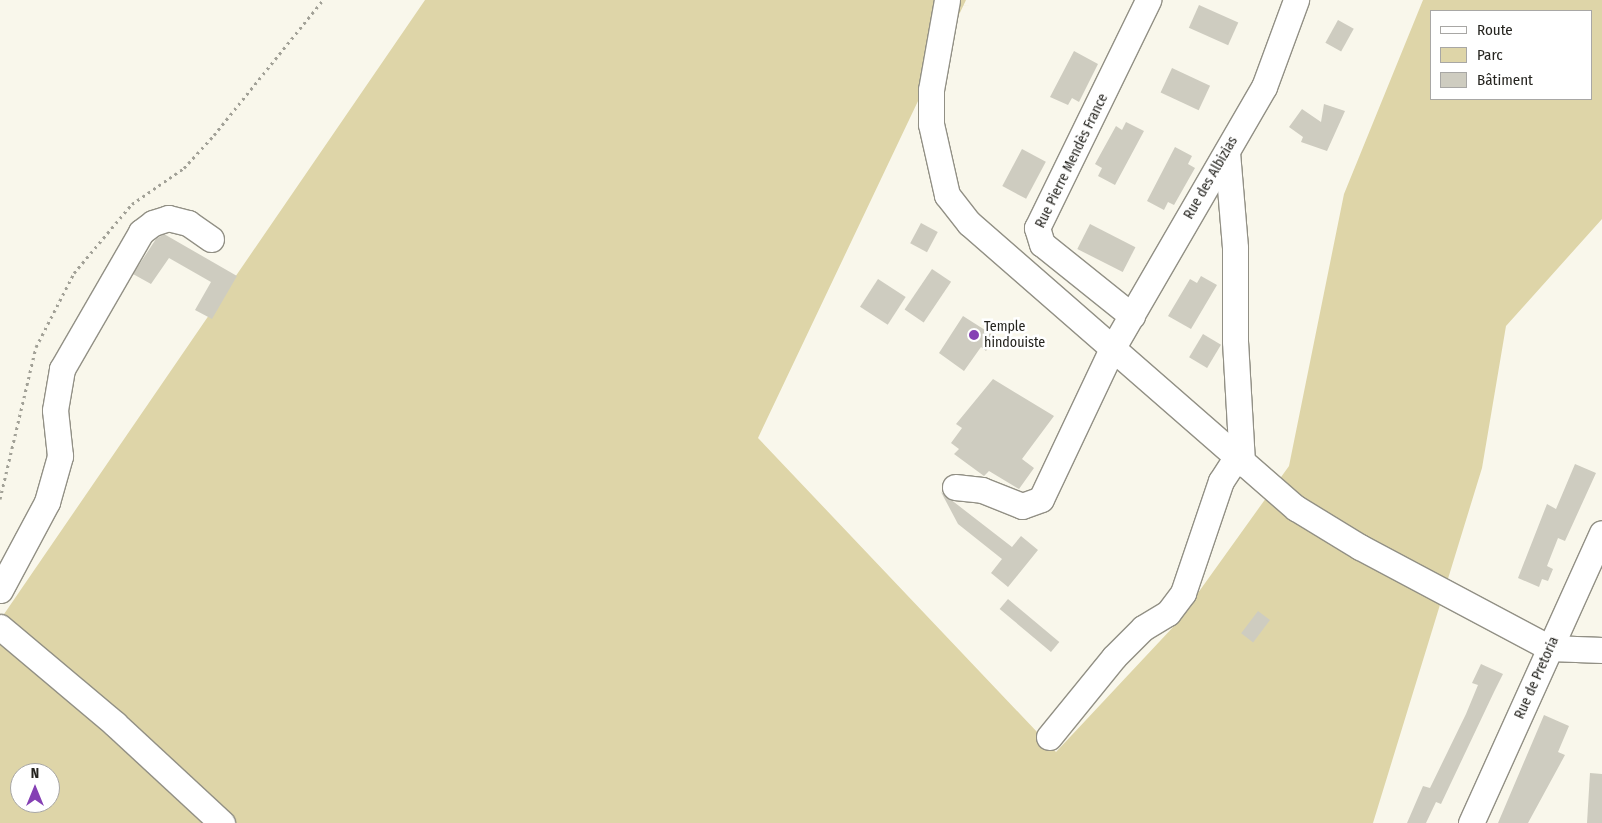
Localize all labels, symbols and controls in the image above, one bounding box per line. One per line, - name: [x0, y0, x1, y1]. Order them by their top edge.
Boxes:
- legend: [1430, 10, 1592, 100]
- text: Route: [1477, 21, 1513, 39]
- text: Parc: [1477, 46, 1503, 64]
- text: Bâtiment: [1477, 71, 1533, 89]
- street label: Rue Pierre Mendès France: [1032, 91, 1112, 231]
- street label: Rue des Albizias: [1181, 134, 1241, 222]
- place label: Temple hindouiste: [984, 319, 1045, 352]
- marker: Temple hindouiste: [968, 329, 980, 341]
- street label: Rue de Pretoria: [1511, 634, 1563, 722]
- north arrow: [10, 763, 60, 813]
- text: N: [31, 765, 39, 782]

